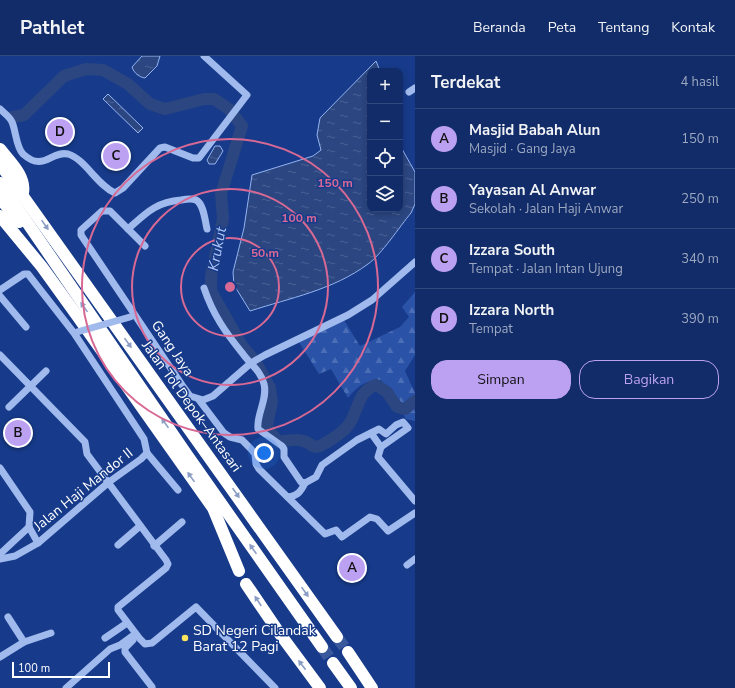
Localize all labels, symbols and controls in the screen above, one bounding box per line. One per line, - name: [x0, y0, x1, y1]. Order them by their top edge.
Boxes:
- text: Pathlet: [20, 15, 84, 41]
- text: Beranda: [473, 18, 526, 37]
- text: Peta: [548, 18, 576, 37]
- text: Tentang: [598, 18, 649, 37]
- text: Kontak: [671, 18, 715, 37]
- map controls: [367, 68, 403, 212]
- button: +: [367, 68, 403, 104]
- text: Terdekat: [431, 71, 500, 94]
- text: 4 hasil: [680, 73, 719, 91]
- button: −: [367, 104, 403, 140]
- pin: D: [47, 117, 73, 147]
- text: Masjid Babah Alun: [469, 120, 600, 140]
- text: A: [439, 130, 449, 148]
- text: 150 m: [681, 130, 719, 148]
- button: locate: [367, 140, 403, 176]
- text: Masjid · Gang Jaya: [469, 140, 576, 158]
- pin: C: [103, 141, 129, 171]
- text: 150 m: [317, 175, 353, 191]
- button: layers: [367, 176, 403, 212]
- text: Yayasan Al Anwar: [469, 180, 596, 200]
- text: B: [440, 190, 448, 208]
- text: 250 m: [681, 190, 719, 208]
- text: Sekolah · Jalan Haji Anwar: [469, 200, 623, 218]
- text: 100 m: [281, 210, 317, 226]
- one-way arrow: [41, 220, 49, 231]
- water label: Krukut: [203, 225, 231, 273]
- text: Izzara South: [469, 240, 555, 260]
- text: 50 m: [251, 245, 279, 261]
- text: C: [440, 250, 448, 268]
- text: 340 m: [681, 250, 719, 268]
- text: Tempat · Jalan Intan Ujung: [469, 260, 623, 278]
- centre of rings: [223, 280, 237, 294]
- text: Izzara North: [469, 300, 554, 320]
- one-way arrow: [80, 302, 88, 312]
- text: D: [439, 310, 449, 328]
- text: 390 m: [681, 310, 719, 328]
- street label: Gang Jaya: [147, 317, 198, 380]
- text: Tempat: [469, 320, 513, 338]
- street label: Jalan Tol Depok–Antasari: [137, 336, 246, 476]
- one-way arrow: [124, 338, 132, 348]
- button: Simpan: [431, 360, 571, 399]
- button: Bagikan: [579, 360, 719, 399]
- pin: B: [5, 418, 31, 448]
- one-way arrow: [161, 418, 169, 428]
- street label: Jalan Haji Mandor II: [29, 443, 137, 536]
- your location: [254, 443, 274, 463]
- one-way arrow: [187, 471, 195, 482]
- one-way arrow: [232, 488, 240, 499]
- one-way arrow: [249, 544, 257, 554]
- pin: A: [339, 553, 365, 583]
- one-way arrow: [301, 586, 309, 597]
- one-way arrow: [254, 596, 262, 607]
- place label: SD Negeri Cilandak Barat 12 Pagi: [193, 621, 317, 656]
- marker: SD Negeri Cilandak Barat 12 Pagi: [180, 633, 190, 643]
- one-way arrow: [298, 659, 307, 670]
- scale bar: [12, 660, 110, 679]
- text: 100 m: [18, 661, 50, 676]

